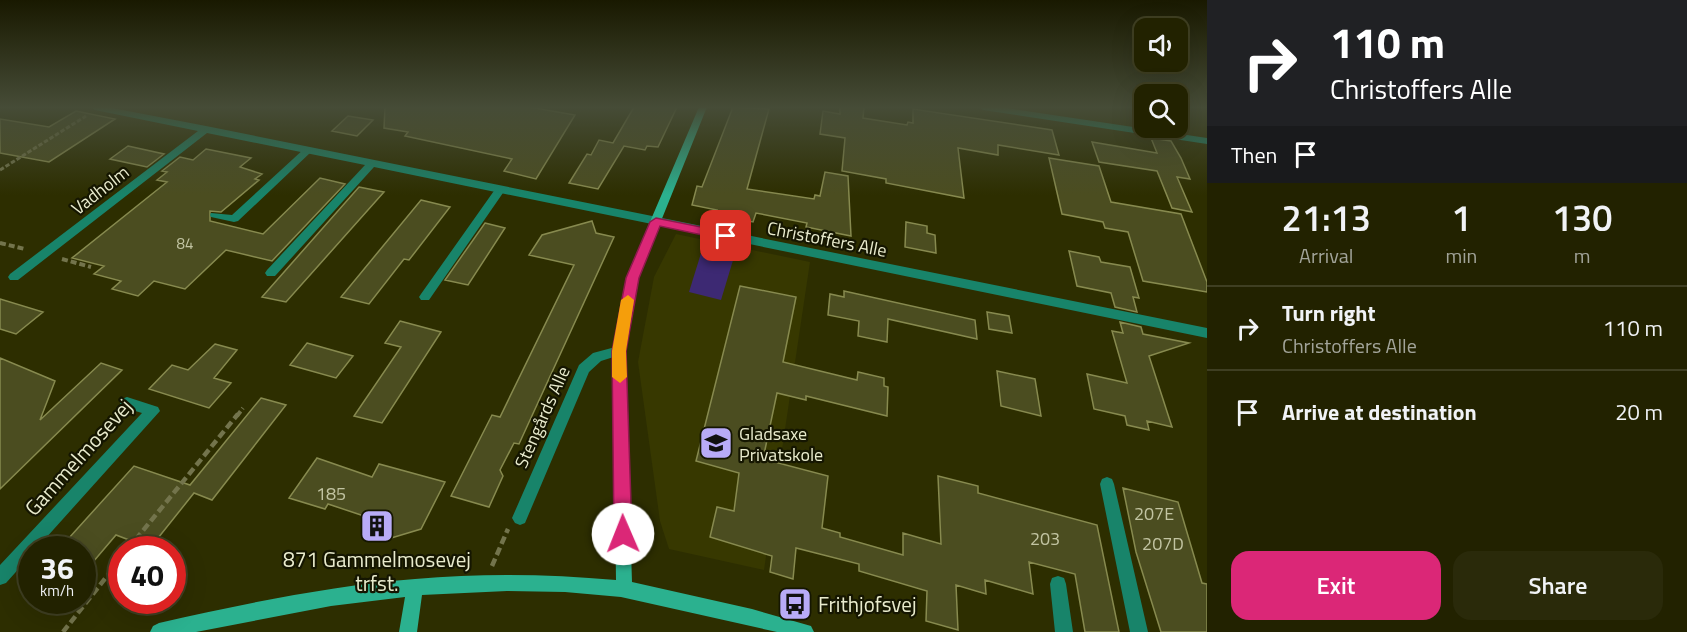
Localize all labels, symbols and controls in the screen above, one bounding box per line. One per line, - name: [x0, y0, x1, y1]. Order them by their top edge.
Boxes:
- text: 110 m: [1330, 10, 1445, 74]
- map controls: [1134, 18, 1188, 138]
- button: sound: [1134, 18, 1188, 72]
- icon: right: [1231, 24, 1309, 102]
- text: Christoffers Alle: [1330, 68, 1512, 109]
- button: search: [1134, 84, 1188, 138]
- text: Then: [1231, 138, 1277, 172]
- icon: arrive: [1289, 138, 1322, 171]
- street label: Vadholm: [65, 159, 135, 221]
- text: 21:13: [1282, 190, 1371, 245]
- text: 1: [1451, 190, 1471, 245]
- text: 130: [1552, 190, 1612, 245]
- pin: [700, 210, 751, 261]
- street label: Christoffers Alle: [765, 214, 889, 264]
- icon: arrive: [709, 219, 742, 252]
- house number: 84: [177, 232, 193, 255]
- text: Arrival: [1299, 240, 1353, 271]
- text: min: [1445, 240, 1477, 271]
- text: m: [1574, 240, 1590, 271]
- text: Turn right: [1282, 296, 1376, 330]
- text: 110 m: [1603, 311, 1663, 345]
- icon: right: [1231, 312, 1264, 345]
- text: Christoffers Alle: [1282, 330, 1417, 361]
- street label: Stengårds Alle: [508, 362, 576, 472]
- street label: Gammelmosevej: [17, 391, 139, 523]
- text: Arrive at destination: [1282, 395, 1477, 429]
- text: 20 m: [1615, 395, 1663, 429]
- icon: arrive: [1231, 396, 1264, 429]
- place label: Gladsaxe Privatskole: [739, 420, 823, 468]
- school or university icon: Gladsaxe Privatskole: [698, 425, 734, 461]
- house number: 185: [316, 480, 346, 507]
- house number: 207E: [1134, 500, 1174, 527]
- position arrow: [591, 502, 655, 566]
- building icon: 871 Gammelmosevej trfst.: [359, 508, 395, 544]
- house number: 203: [1030, 525, 1060, 552]
- house number: 207D: [1142, 530, 1184, 557]
- speed limit sign: 40: [108, 536, 186, 614]
- place label: 871 Gammelmosevej trfst.: [283, 543, 471, 599]
- text: 36: [40, 545, 74, 591]
- button: Exit: [1231, 551, 1441, 620]
- button: Share: [1453, 551, 1663, 620]
- text: km/h: [40, 579, 74, 602]
- bus stop icon: Frithjofsvej: [777, 586, 813, 622]
- place label: Frithjofsvej: [818, 588, 917, 620]

